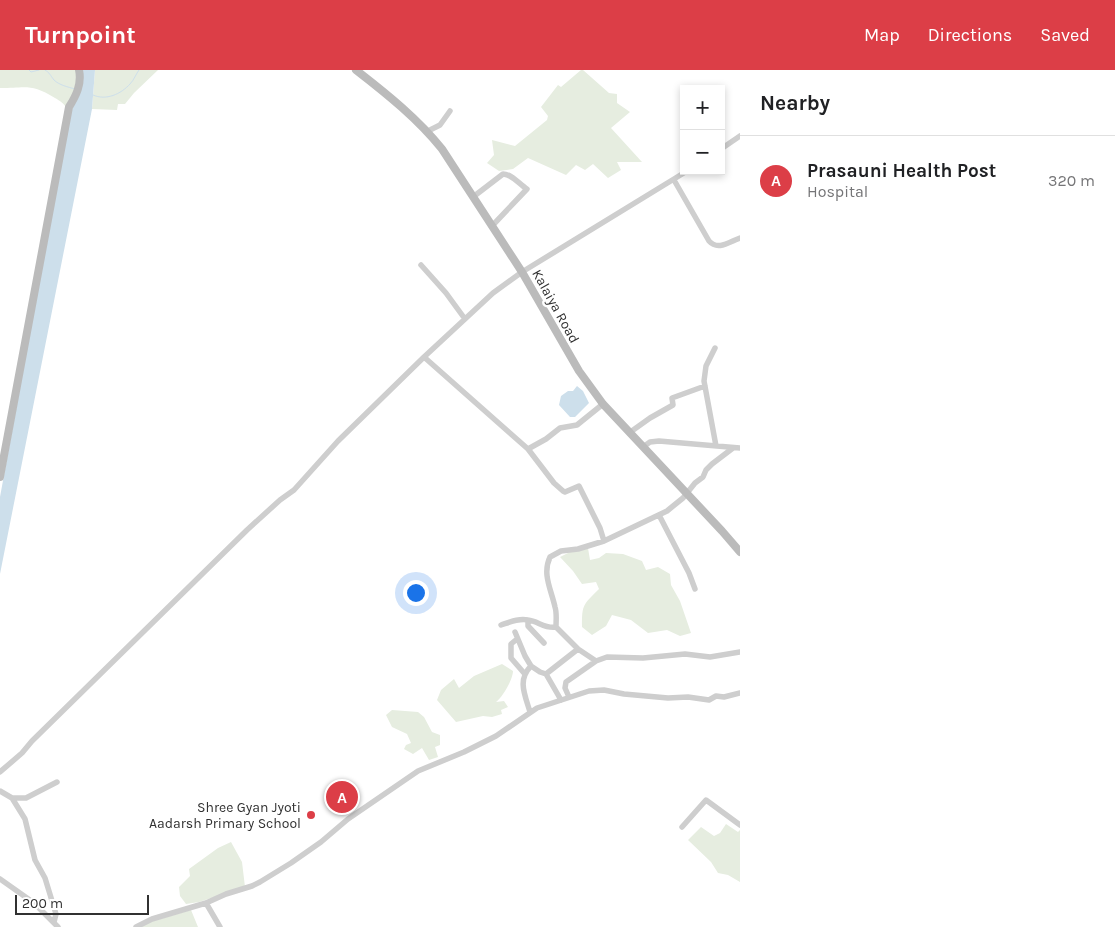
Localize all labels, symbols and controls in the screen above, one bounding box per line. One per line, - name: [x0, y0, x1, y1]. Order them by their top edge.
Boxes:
- text: Turnpoint: [25, 21, 136, 49]
- text: Map: [864, 24, 900, 46]
- text: Directions: [928, 24, 1012, 46]
- text: Saved: [1040, 24, 1090, 46]
- map controls: [680, 85, 725, 175]
- button: +: [680, 85, 725, 130]
- text: Nearby: [760, 91, 830, 115]
- button: −: [680, 130, 725, 175]
- text: Prasauni Health Post: [807, 160, 996, 182]
- text: A: [771, 171, 781, 190]
- text: 320 m: [1048, 171, 1095, 190]
- text: Hospital: [807, 182, 868, 201]
- street label: Kalaiya Road: [528, 266, 583, 346]
- your location: [403, 580, 429, 606]
- pin: A: [326, 778, 358, 816]
- place label: Shree Gyan Jyoti Aadarsh Primary School: [149, 799, 301, 832]
- marker: Shree Gyan Jyoti Aadarsh Primary School: [305, 809, 317, 821]
- scale bar: [15, 892, 149, 915]
- text: 200 m: [22, 895, 63, 912]

